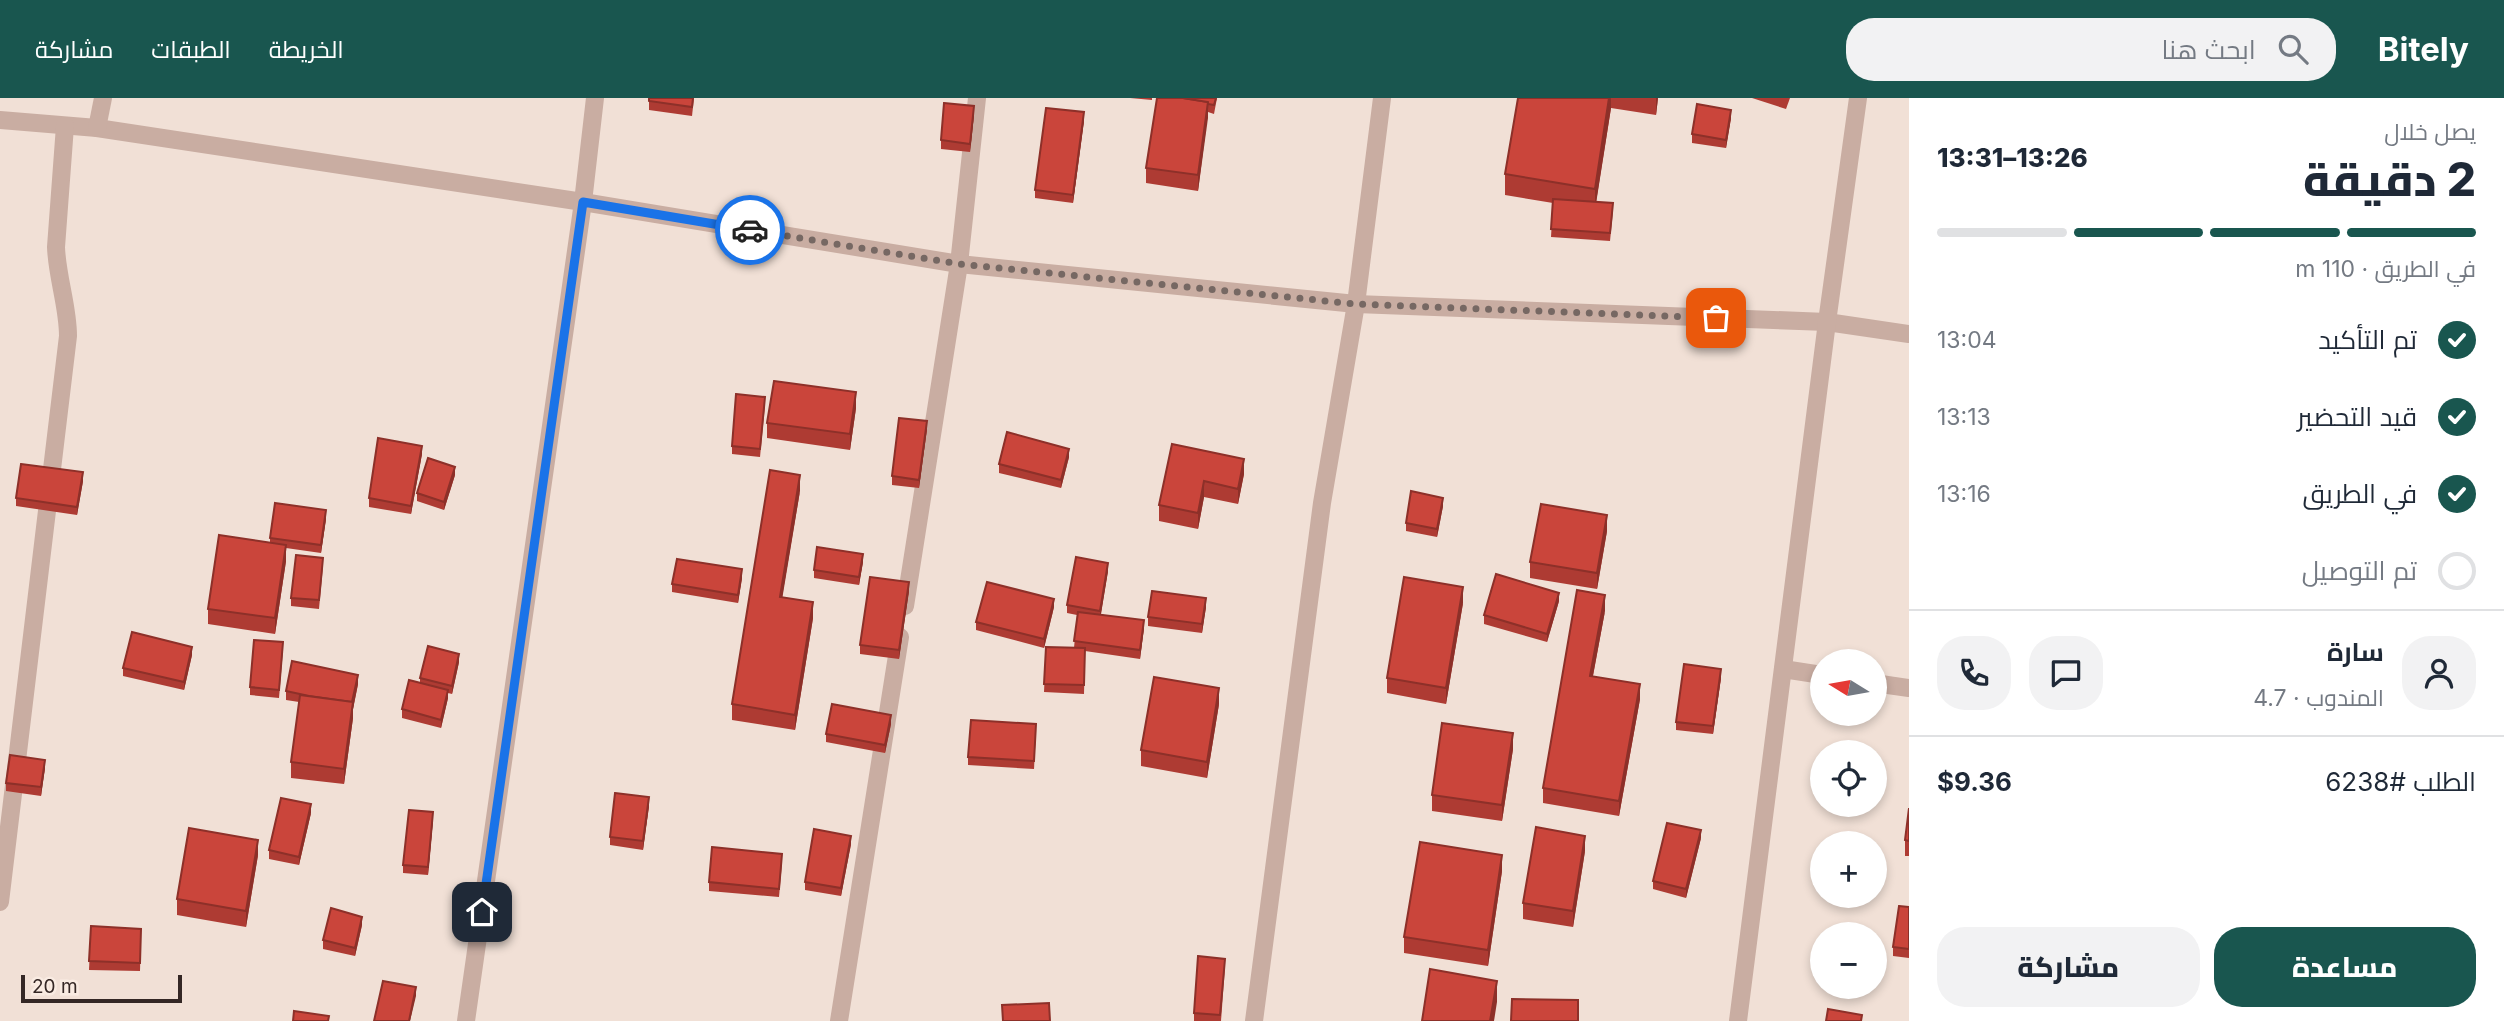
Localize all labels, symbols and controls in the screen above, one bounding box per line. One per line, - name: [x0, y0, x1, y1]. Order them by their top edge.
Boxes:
- search box: [1846, 18, 2336, 81]
- text: Bitely: [2378, 29, 2469, 69]
- icon: search: [2274, 30, 2312, 68]
- text: ابحث هنا: [2161, 34, 2256, 65]
- text: مشاركة: [35, 35, 113, 64]
- text: الطبقات: [151, 35, 231, 64]
- text: الخريطة: [269, 35, 344, 64]
- text: يصل خلال: [2384, 118, 2476, 146]
- text: 13:26–13:31: [1937, 142, 2088, 173]
- text: 2 دقيقة: [2303, 151, 2476, 207]
- courier: [715, 195, 785, 265]
- icon: car: [731, 211, 769, 249]
- text: في الطريق · 110 m: [2295, 255, 2476, 283]
- pin: [1686, 288, 1746, 348]
- icon: bag: [1697, 299, 1735, 337]
- icon: check: [2438, 321, 2476, 359]
- text: تم التأكيد: [2318, 324, 2417, 355]
- text: 13:04: [1937, 326, 1997, 354]
- icon: check: [2438, 398, 2476, 436]
- text: قيد التحضير: [2297, 401, 2417, 432]
- text: 13:13: [1937, 403, 1991, 431]
- icon: check: [2438, 475, 2476, 513]
- text: في الطريق: [2302, 478, 2417, 509]
- text: 13:16: [1937, 480, 1991, 508]
- text: تم التوصيل: [2302, 555, 2417, 586]
- button: phone: [1937, 636, 2011, 710]
- button: chat: [2029, 636, 2103, 710]
- text: سارة: [2327, 636, 2384, 667]
- button: person: [2402, 636, 2476, 710]
- north arrow: [1810, 649, 1886, 726]
- map controls: [1810, 649, 1887, 999]
- text: المندوب · 4.7: [2253, 684, 2384, 712]
- button: locate: [1810, 740, 1887, 817]
- text: $9.36: [1937, 766, 2012, 797]
- text: الطلب #6238: [2325, 766, 2476, 797]
- button: +: [1810, 831, 1887, 908]
- pin: [452, 882, 512, 942]
- icon: home: [463, 893, 501, 931]
- button: −: [1810, 922, 1887, 999]
- button: مشاركة: [1937, 927, 2200, 1007]
- button: مساعدة: [2214, 927, 2476, 1007]
- scale bar: [21, 972, 182, 1004]
- text: 20 m: [32, 975, 78, 998]

